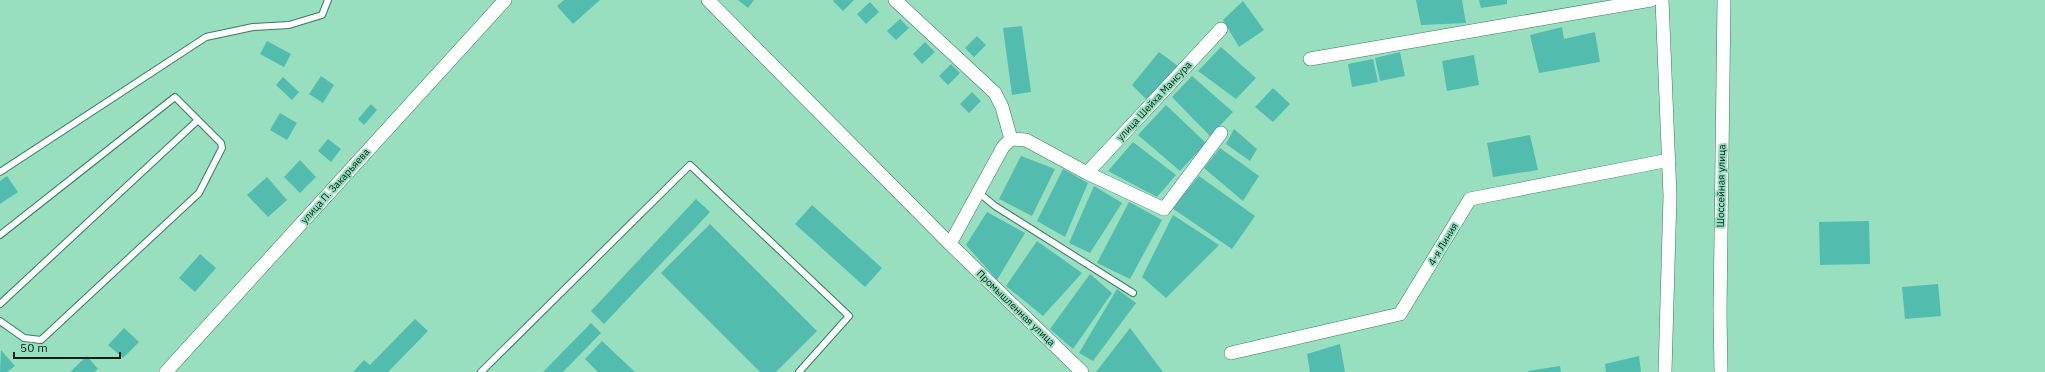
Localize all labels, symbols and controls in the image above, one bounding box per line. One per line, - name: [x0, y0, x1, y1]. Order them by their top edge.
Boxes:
- street label: улица Шейха Мансура: [1114, 58, 1195, 144]
- street label: Шоссейная улица: [1714, 144, 1728, 228]
- street label: улица П. Закарьяева: [298, 145, 373, 226]
- street label: 4-я Линия: [1425, 220, 1461, 268]
- street label: Промышленная улица: [974, 267, 1058, 349]
- scale bar: [14, 334, 120, 360]
- text: 50 m: [20, 340, 48, 355]

